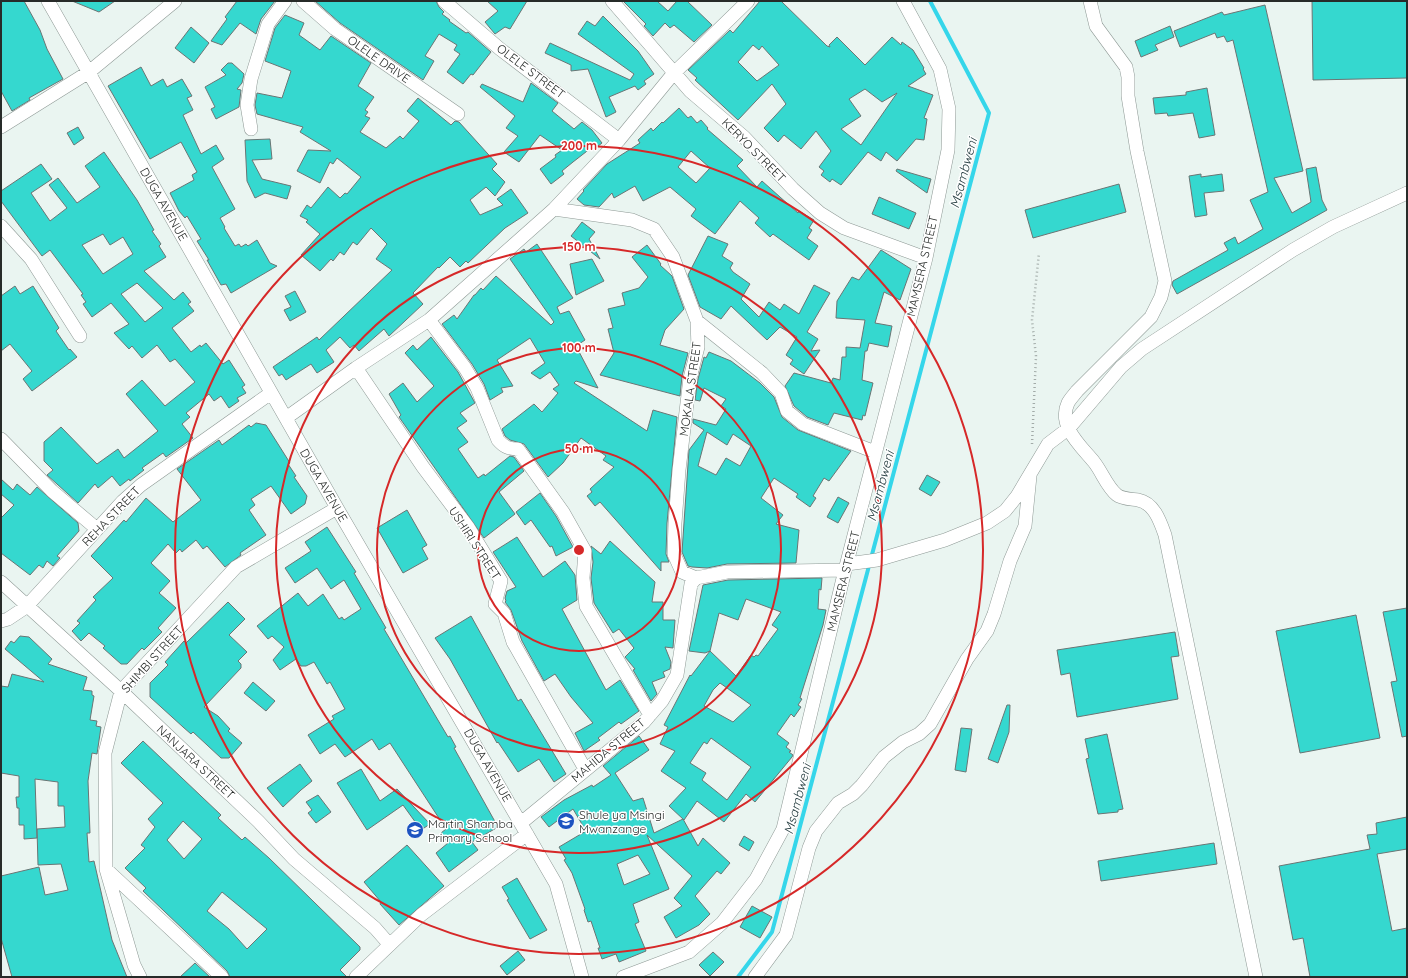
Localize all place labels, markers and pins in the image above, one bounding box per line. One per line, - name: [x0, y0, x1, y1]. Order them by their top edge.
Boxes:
- centre of rings: [572, 543, 586, 557]
- place label: Shule ya Msingi Mwanzange: [579, 807, 665, 836]
- school or university icon: Shule ya Msingi Mwanzange: [556, 811, 576, 831]
- place label: Martin Shamba Primary School: [428, 816, 513, 845]
- school or university icon: Martin Shamba Primary School: [405, 820, 425, 840]

